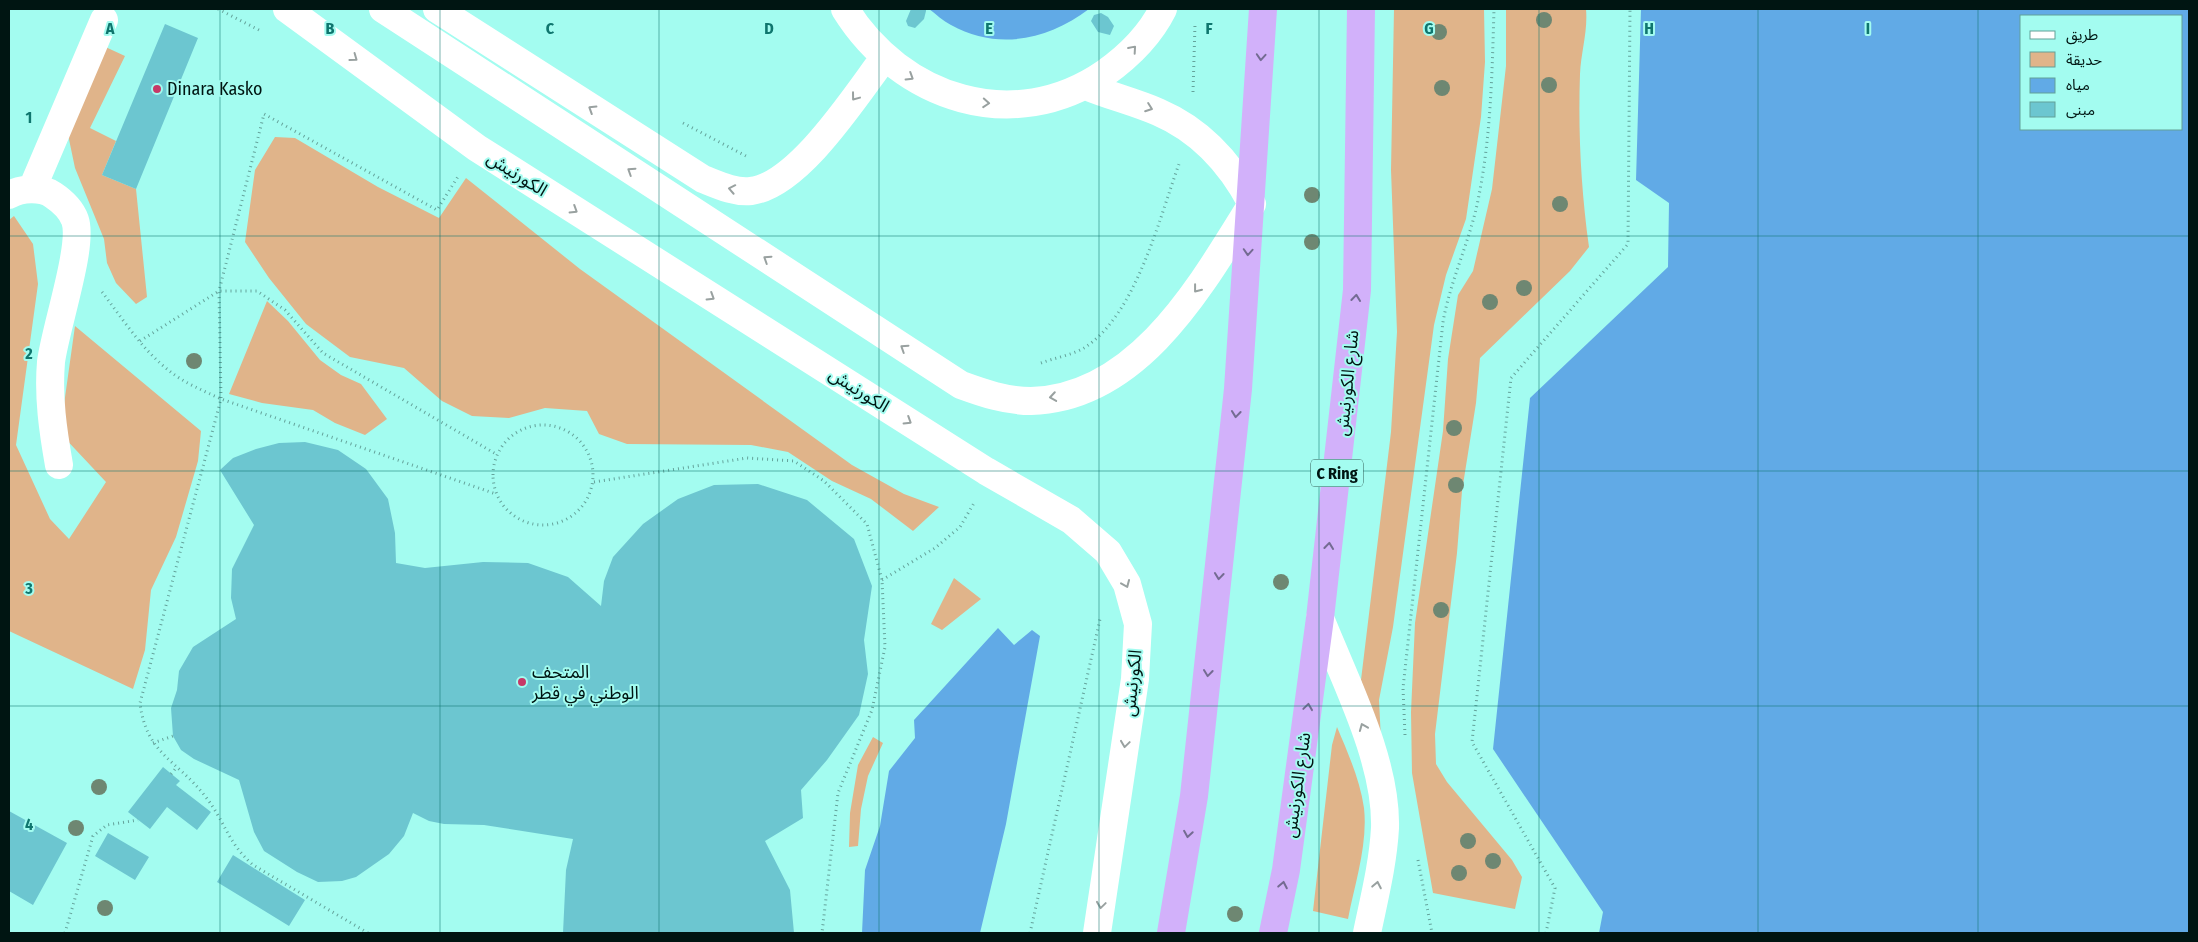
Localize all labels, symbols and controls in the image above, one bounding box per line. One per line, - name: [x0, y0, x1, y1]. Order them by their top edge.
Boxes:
- legend: [2020, 15, 2183, 130]
- text: A: [105, 19, 115, 38]
- text: B: [326, 19, 335, 38]
- text: C: [546, 19, 555, 38]
- text: D: [764, 19, 774, 38]
- text: E: [985, 19, 993, 38]
- text: F: [1205, 19, 1213, 38]
- text: G: [1424, 19, 1434, 38]
- text: H: [1644, 19, 1654, 38]
- text: I: [1866, 19, 1870, 38]
- text: طريق: [2066, 26, 2098, 45]
- one-way arrow: [1128, 46, 1137, 55]
- text: حديقة: [2066, 51, 2102, 69]
- one-way arrow: [348, 52, 358, 61]
- one-way arrow: [1255, 54, 1266, 62]
- one-way arrow: [905, 70, 914, 80]
- text: مياه: [2066, 76, 2090, 94]
- place label: Dinara Kasko: [167, 78, 263, 100]
- marker: Dinara Kasko: [151, 83, 163, 95]
- one-way arrow: [852, 91, 860, 100]
- one-way arrow: [983, 97, 991, 108]
- text: مبنى: [2066, 101, 2095, 119]
- one-way arrow: [1144, 102, 1152, 112]
- one-way arrow: [588, 105, 597, 115]
- text: 1: [26, 108, 32, 127]
- street label: الكورنيش: [483, 147, 551, 201]
- one-way arrow: [628, 167, 637, 177]
- one-way arrow: [728, 184, 737, 194]
- one-way arrow: [569, 204, 578, 213]
- one-way arrow: [1243, 248, 1254, 256]
- one-way arrow: [764, 256, 773, 266]
- one-way arrow: [1195, 283, 1203, 292]
- one-way arrow: [706, 291, 715, 300]
- one-way arrow: [1350, 293, 1361, 301]
- street label: شارع الكورنيش: [1330, 329, 1366, 437]
- text: 2: [24, 344, 33, 363]
- one-way arrow: [900, 345, 909, 354]
- street label: الكورنيش: [825, 363, 893, 417]
- one-way arrow: [1048, 392, 1057, 402]
- one-way arrow: [1231, 411, 1242, 419]
- one-way arrow: [902, 415, 911, 425]
- road number: C Ring: [1311, 459, 1363, 486]
- one-way arrow: [1323, 542, 1334, 550]
- one-way arrow: [1214, 572, 1225, 580]
- text: 3: [24, 579, 33, 598]
- one-way arrow: [1120, 579, 1130, 588]
- street label: الكورنيش: [1118, 648, 1146, 718]
- place label: المتحف الوطني في قطر: [531, 661, 639, 706]
- one-way arrow: [1203, 669, 1214, 677]
- marker: المتحف الوطني في قطر: [516, 676, 528, 688]
- one-way arrow: [1302, 703, 1313, 711]
- one-way arrow: [1359, 723, 1369, 731]
- street label: شارع الكورنيش: [1279, 731, 1318, 840]
- one-way arrow: [1120, 740, 1131, 748]
- text: 4: [25, 815, 33, 834]
- one-way arrow: [1184, 830, 1194, 839]
- one-way arrow: [1277, 881, 1287, 890]
- one-way arrow: [1371, 881, 1381, 890]
- one-way arrow: [1097, 901, 1107, 909]

